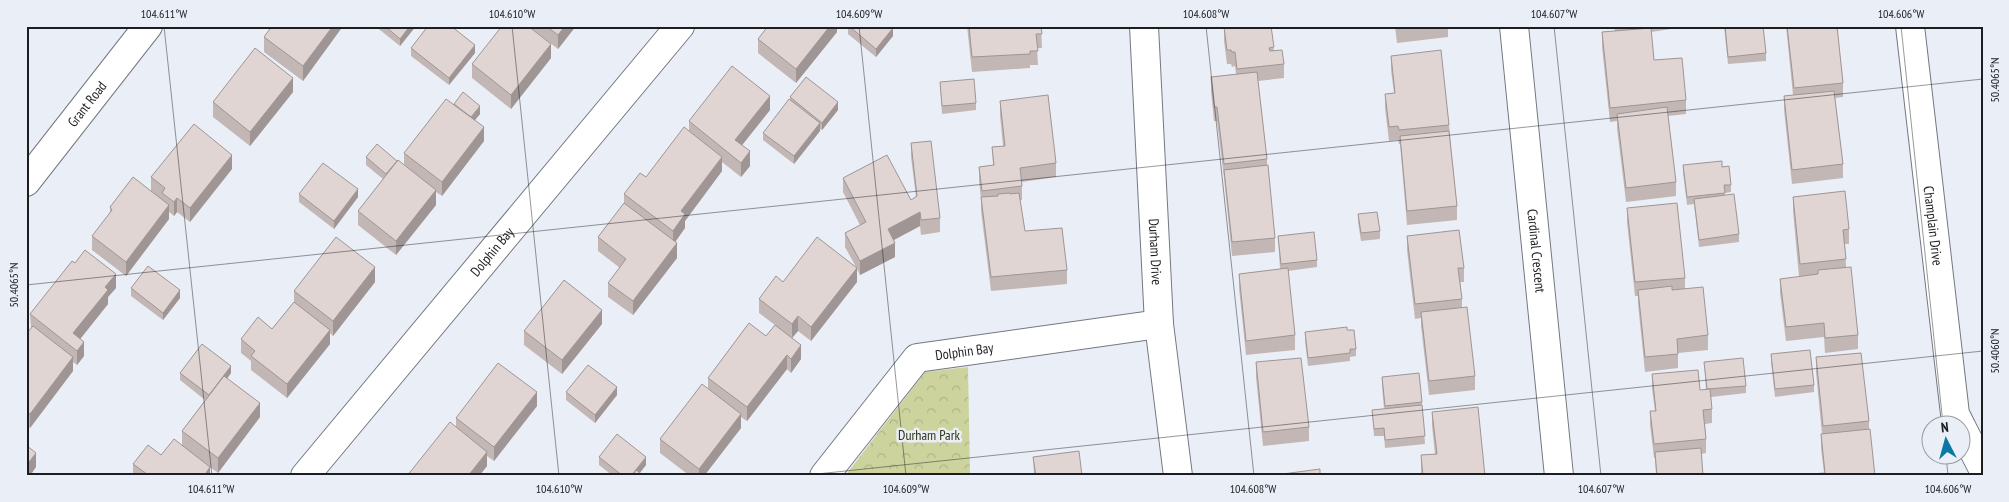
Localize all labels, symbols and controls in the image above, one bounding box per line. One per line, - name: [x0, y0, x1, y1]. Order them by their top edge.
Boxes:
- text: 104.611°W: [141, 6, 187, 21]
- text: 104.610°W: [489, 6, 535, 21]
- text: 104.609°W: [836, 6, 882, 21]
- text: 104.608°W: [1183, 6, 1229, 21]
- text: 104.607°W: [1531, 6, 1577, 21]
- text: 104.606°W: [1878, 6, 1924, 21]
- text: 50.4065°N: [1987, 57, 2002, 103]
- street label: Grant Road: [63, 77, 110, 131]
- street label: Champlain Drive: [1920, 185, 1947, 267]
- street label: Cardinal Crescent: [1523, 208, 1550, 294]
- street label: Durham Drive: [1145, 218, 1166, 286]
- street label: Dolphin Bay: [466, 223, 518, 280]
- text: 50.4065°N: [6, 262, 21, 308]
- text: 50.4060°N: [1987, 328, 2002, 374]
- street label: Dolphin Bay: [934, 338, 995, 364]
- north arrow: [1922, 414, 1972, 464]
- text: N: [1940, 418, 1949, 436]
- park label: Durham Park: [898, 426, 961, 444]
- text: 104.611°W: [188, 481, 234, 496]
- text: 104.610°W: [536, 481, 582, 496]
- text: 104.609°W: [883, 481, 929, 496]
- text: 104.608°W: [1230, 481, 1276, 496]
- text: 104.607°W: [1578, 481, 1624, 496]
- text: 104.606°W: [1925, 481, 1971, 496]

